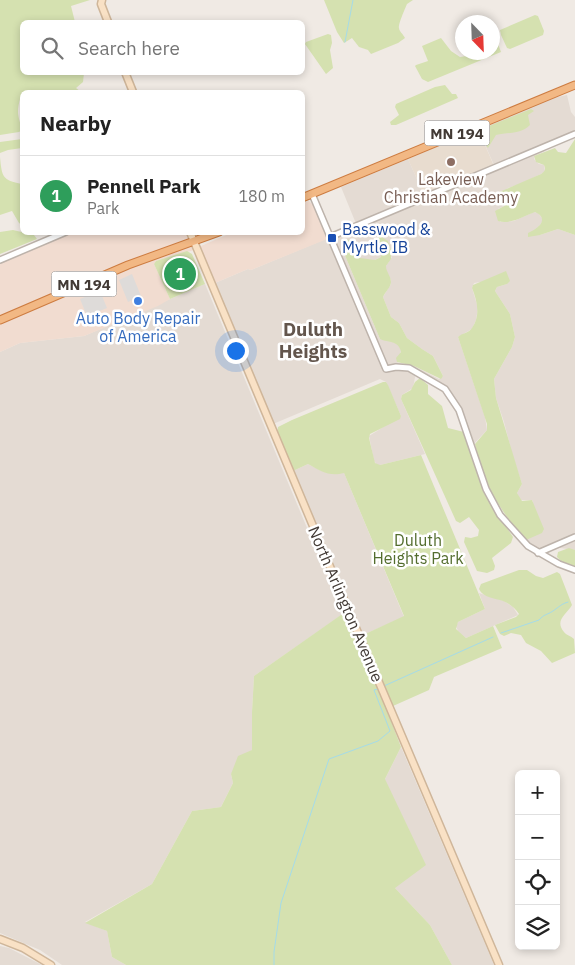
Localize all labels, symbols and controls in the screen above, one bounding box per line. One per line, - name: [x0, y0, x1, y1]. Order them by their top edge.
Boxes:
- north arrow: [455, 15, 500, 60]
- search box: [20, 20, 305, 75]
- icon: search: [38, 34, 66, 62]
- text: Search here: [78, 36, 180, 60]
- text: Nearby: [40, 109, 111, 137]
- road number: MN 194: [424, 120, 490, 146]
- marker: Lakeview Christian Academy: [445, 156, 457, 168]
- place label: Lakeview Christian Academy: [384, 169, 518, 207]
- text: Pennell Park: [87, 174, 201, 198]
- text: 1: [51, 186, 61, 206]
- text: 180 m: [238, 186, 285, 206]
- text: Park: [87, 198, 119, 218]
- place label: Basswood & Myrtle IB: [342, 219, 431, 257]
- marker: Basswood & Myrtle IB: [326, 232, 338, 244]
- pin: 1: [164, 255, 196, 293]
- road number: MN 194: [52, 272, 116, 296]
- marker: Auto Body Repair of America: [132, 295, 144, 307]
- place label: Auto Body Repair of America: [76, 308, 200, 346]
- district label: Duluth Heights: [279, 317, 347, 363]
- your location: [223, 338, 249, 364]
- street label: North Arlington Avenue: [304, 523, 388, 685]
- park label: Duluth Heights Park: [372, 530, 464, 568]
- map controls: [515, 770, 560, 950]
- button: +: [515, 770, 560, 815]
- button: −: [515, 815, 560, 860]
- button: locate: [515, 860, 560, 905]
- button: layers: [515, 905, 560, 950]

